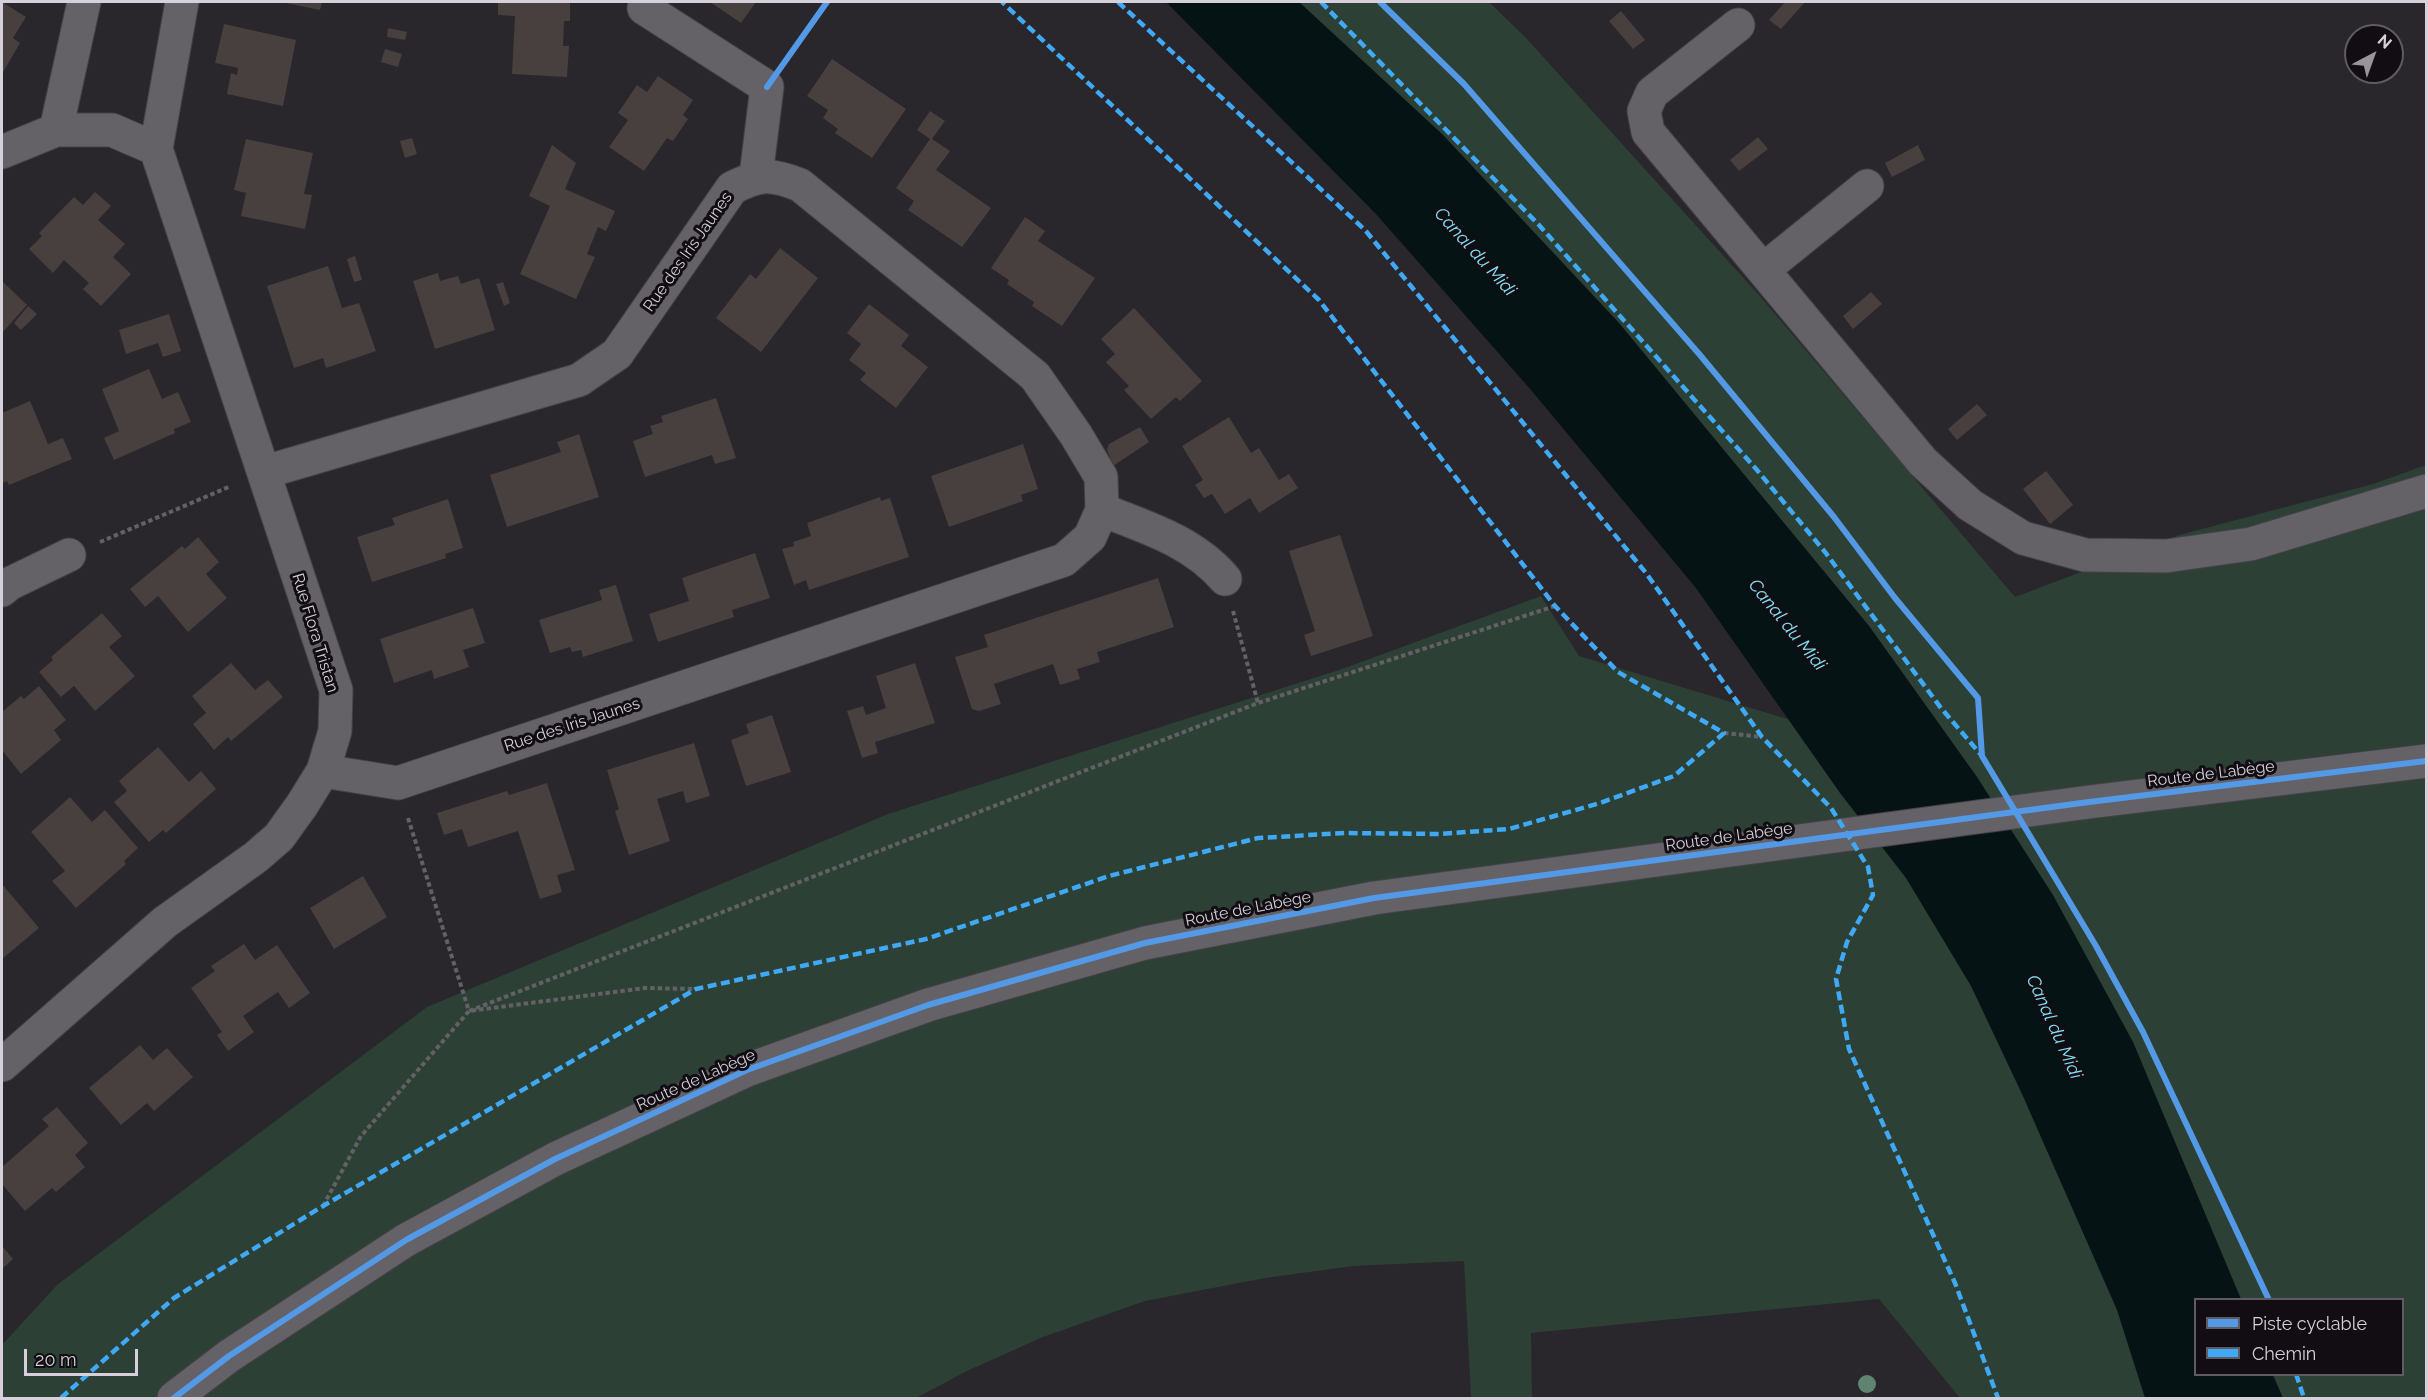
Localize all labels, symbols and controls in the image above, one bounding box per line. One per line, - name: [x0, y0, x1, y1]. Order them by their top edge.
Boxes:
- north arrow: [2344, 24, 2404, 84]
- text: N: [2374, 30, 2396, 53]
- street label: Rue des Iris Jaunes: [640, 189, 736, 315]
- water label: Canal du Midi: [1430, 203, 1520, 301]
- street label: Rue Flora Tristan: [288, 571, 342, 695]
- water label: Canal du Midi: [1743, 575, 1831, 675]
- street label: Rue des Iris Jaunes: [502, 694, 642, 756]
- street label: Route de Labège: [2146, 757, 2276, 791]
- street label: Route de Labège: [1664, 819, 1794, 855]
- street label: Route de Labège: [1183, 887, 1313, 931]
- water label: Canal du Midi: [2021, 972, 2087, 1082]
- street label: Route de Labège: [634, 1045, 758, 1115]
- legend: [2194, 1298, 2404, 1376]
- text: Piste cyclable: [2252, 1313, 2367, 1334]
- scale bar: [27, 1337, 141, 1375]
- text: Chemin: [2252, 1343, 2316, 1364]
- text: 20 m: [35, 1349, 77, 1370]

